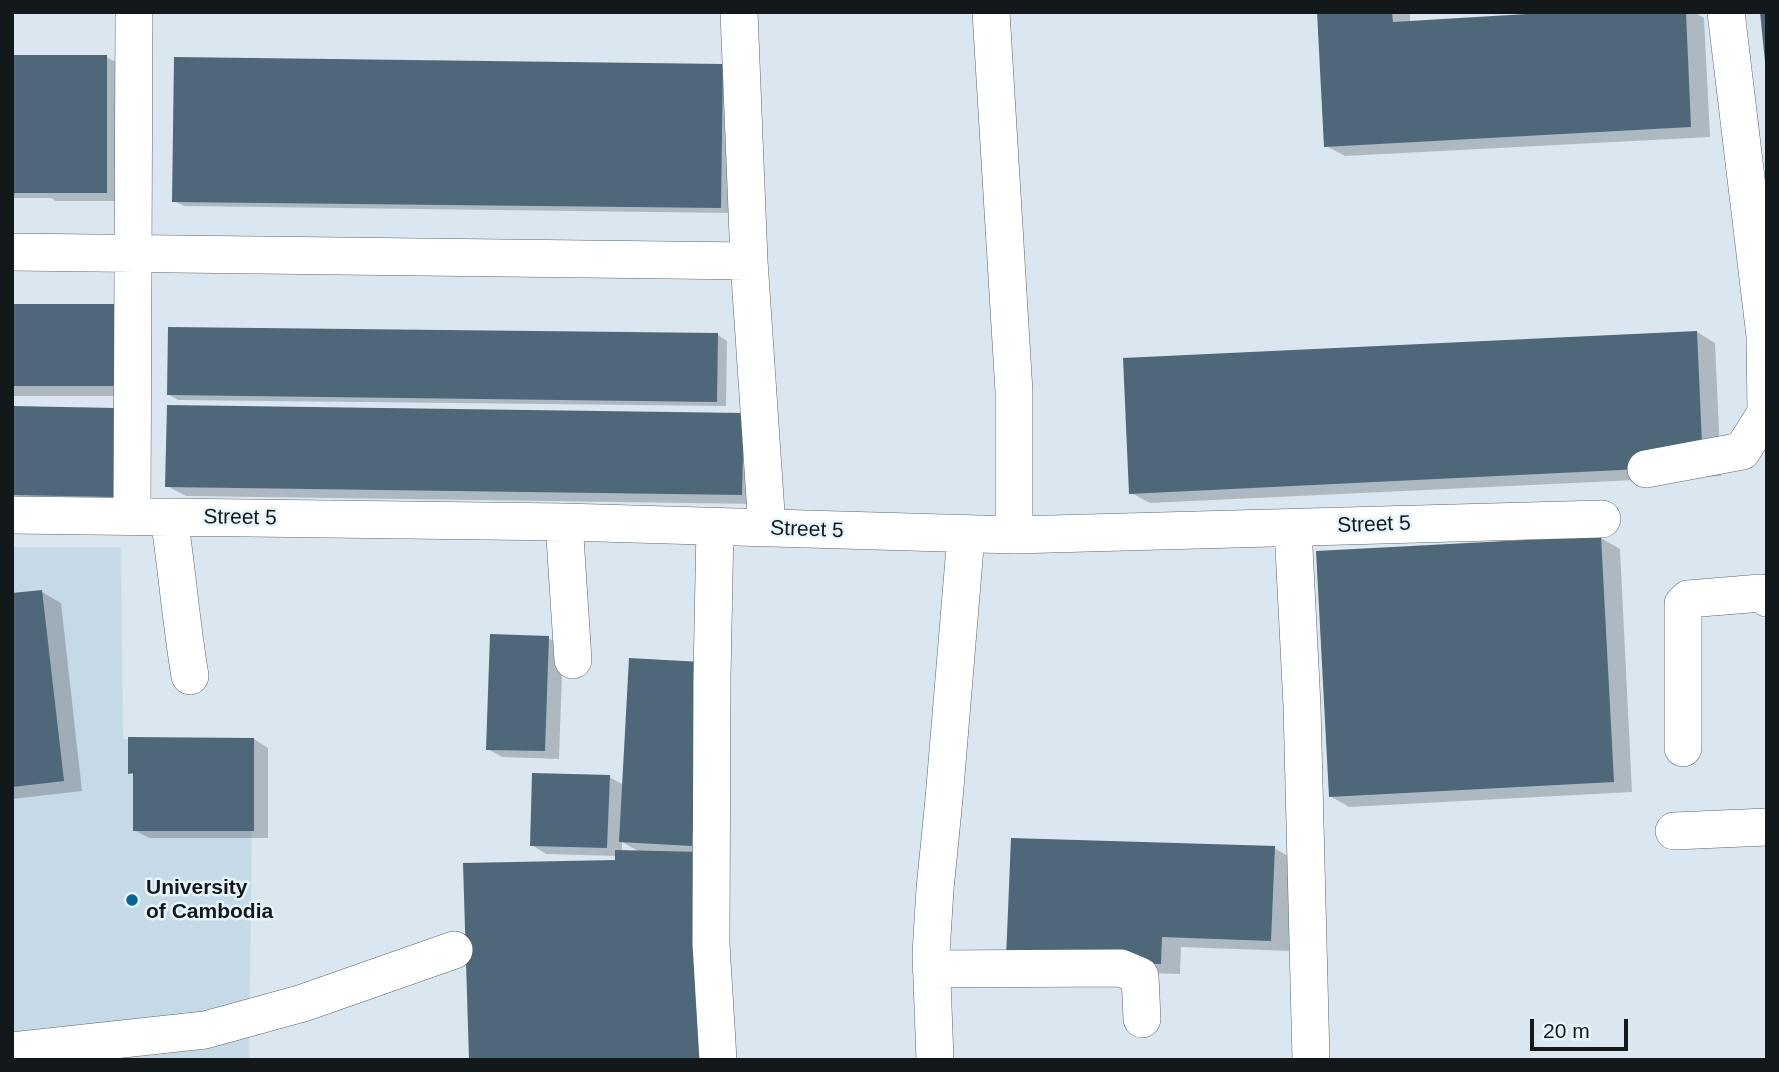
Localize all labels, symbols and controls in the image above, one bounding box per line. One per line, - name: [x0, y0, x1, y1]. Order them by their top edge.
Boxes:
- street label: Street 5: [203, 505, 277, 531]
- street label: Street 5: [1337, 511, 1411, 539]
- street label: Street 5: [770, 516, 844, 544]
- place label: University of Cambodia: [146, 875, 273, 925]
- marker: University of Cambodia: [124, 892, 140, 908]
- scale bar: [1534, 1006, 1632, 1050]
- text: 20 m: [1543, 1019, 1590, 1042]

